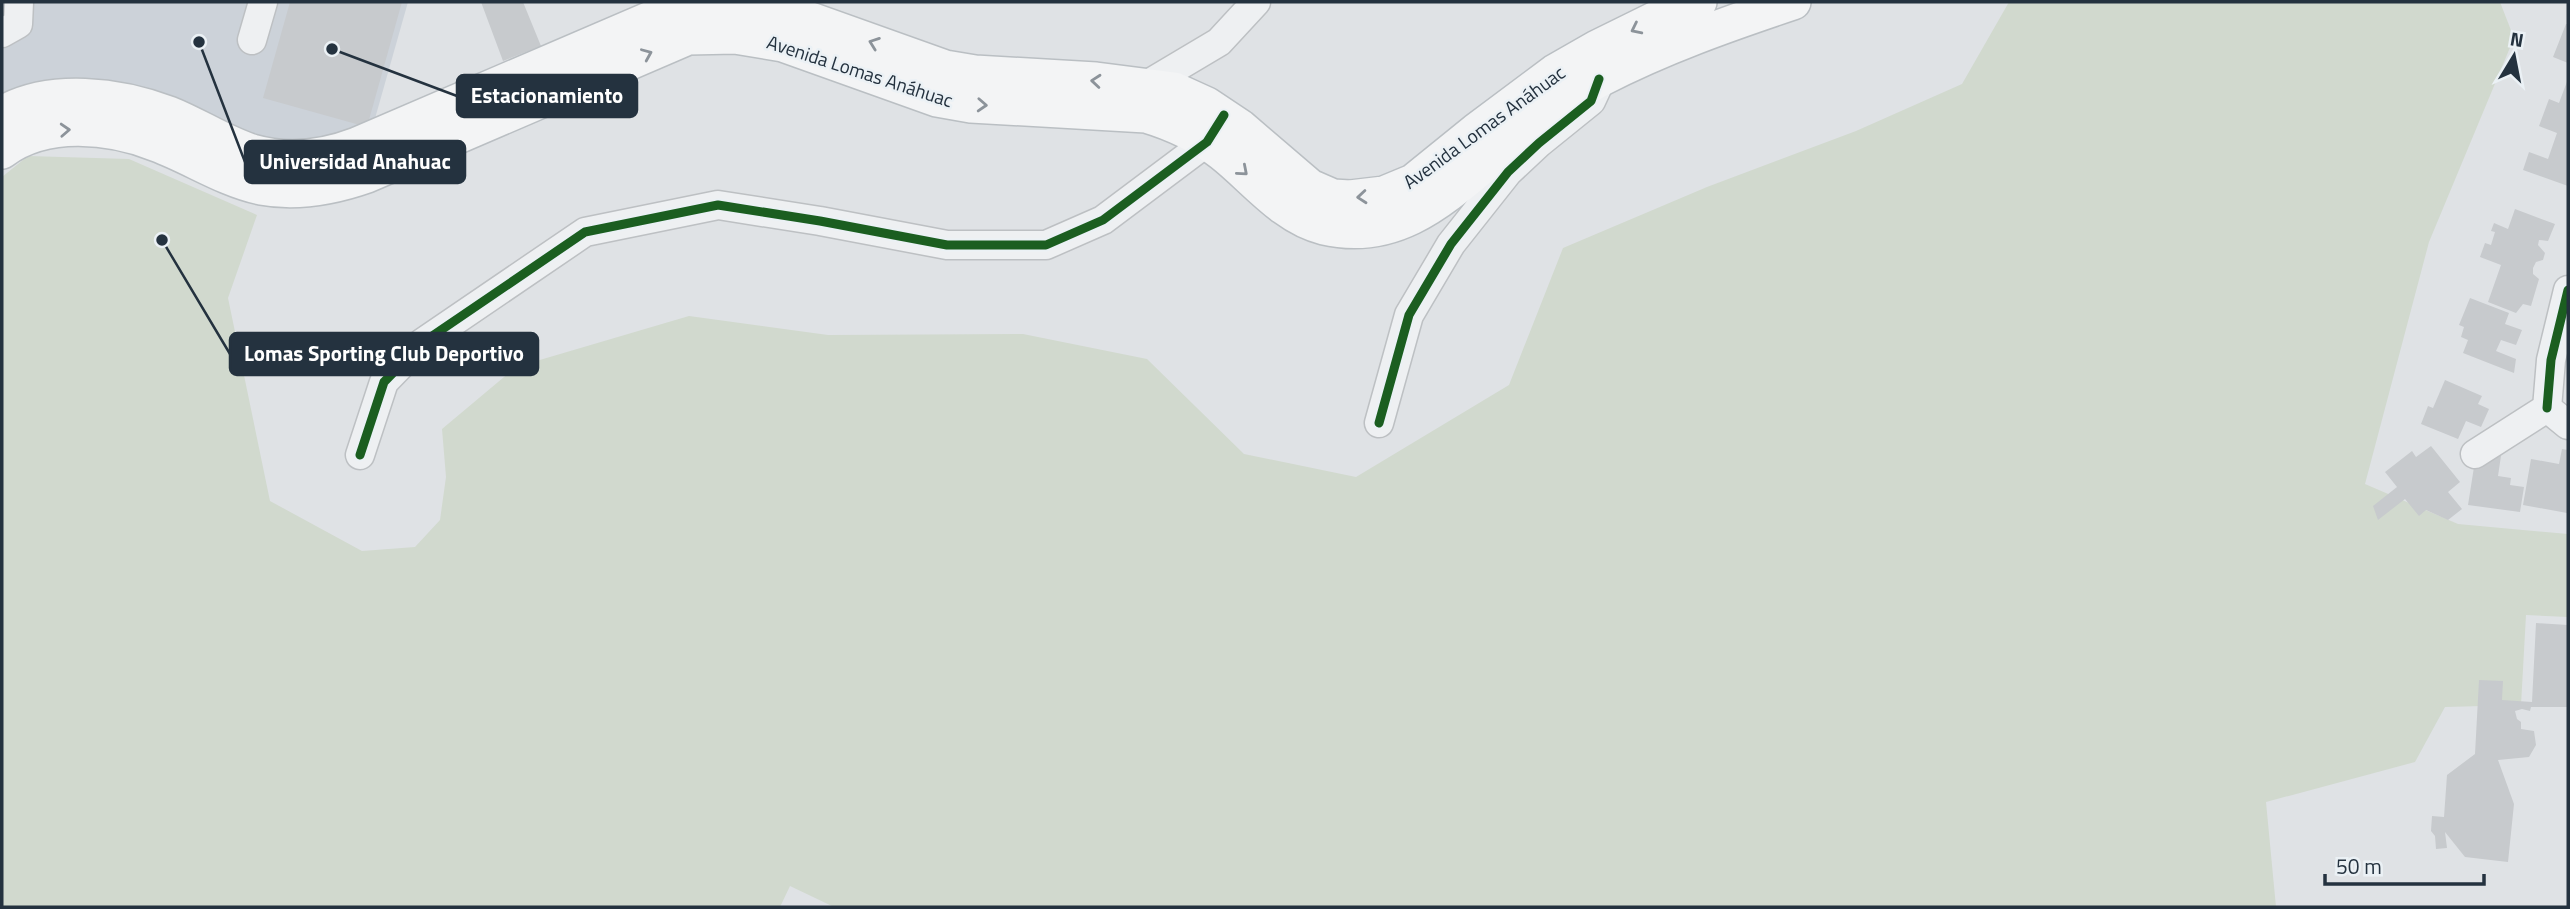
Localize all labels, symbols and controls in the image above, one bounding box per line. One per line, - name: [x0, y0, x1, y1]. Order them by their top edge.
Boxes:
- one-way arrow: [1631, 20, 1643, 34]
- north arrow: [2479, 21, 2549, 91]
- text: N: [2508, 23, 2526, 54]
- street label: Avenida Lomas Anáhuac: [763, 27, 957, 114]
- one-way arrow: [868, 37, 880, 51]
- one-way arrow: [640, 49, 652, 63]
- street label: Avenida Lomas Anáhuac: [1397, 58, 1571, 195]
- one-way arrow: [1090, 74, 1101, 89]
- callout: Estacionamiento: [457, 75, 637, 117]
- text: Estacionamiento: [471, 79, 623, 111]
- one-way arrow: [977, 98, 988, 113]
- one-way arrow: [60, 123, 71, 138]
- callout: Universidad Anahuac: [245, 141, 465, 183]
- text: Universidad Anahuac: [259, 145, 451, 177]
- one-way arrow: [1234, 163, 1247, 175]
- one-way arrow: [1356, 189, 1367, 204]
- callout: Lomas Sporting Club Deportivo: [230, 333, 538, 375]
- text: Lomas Sporting Club Deportivo: [244, 337, 524, 369]
- scale bar: [2325, 842, 2484, 886]
- text: 50 m: [2336, 850, 2382, 882]

